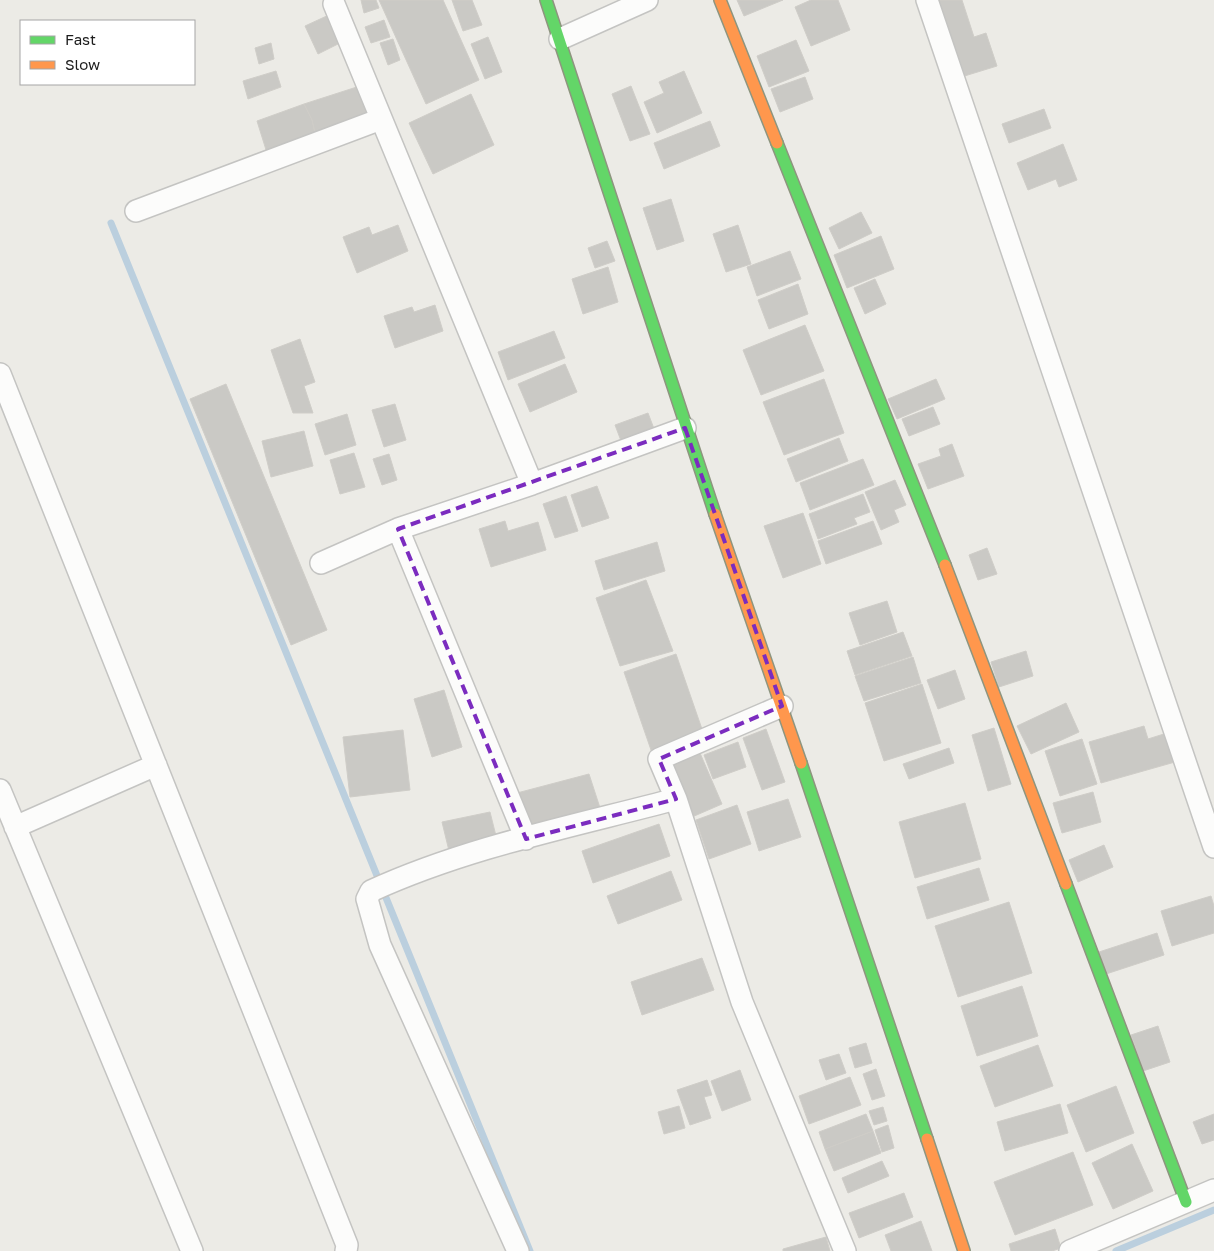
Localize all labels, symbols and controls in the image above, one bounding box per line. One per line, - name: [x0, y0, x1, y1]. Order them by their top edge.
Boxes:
- legend: [20, 20, 195, 85]
- text: Fast: [65, 30, 96, 48]
- text: Slow: [65, 55, 100, 73]

